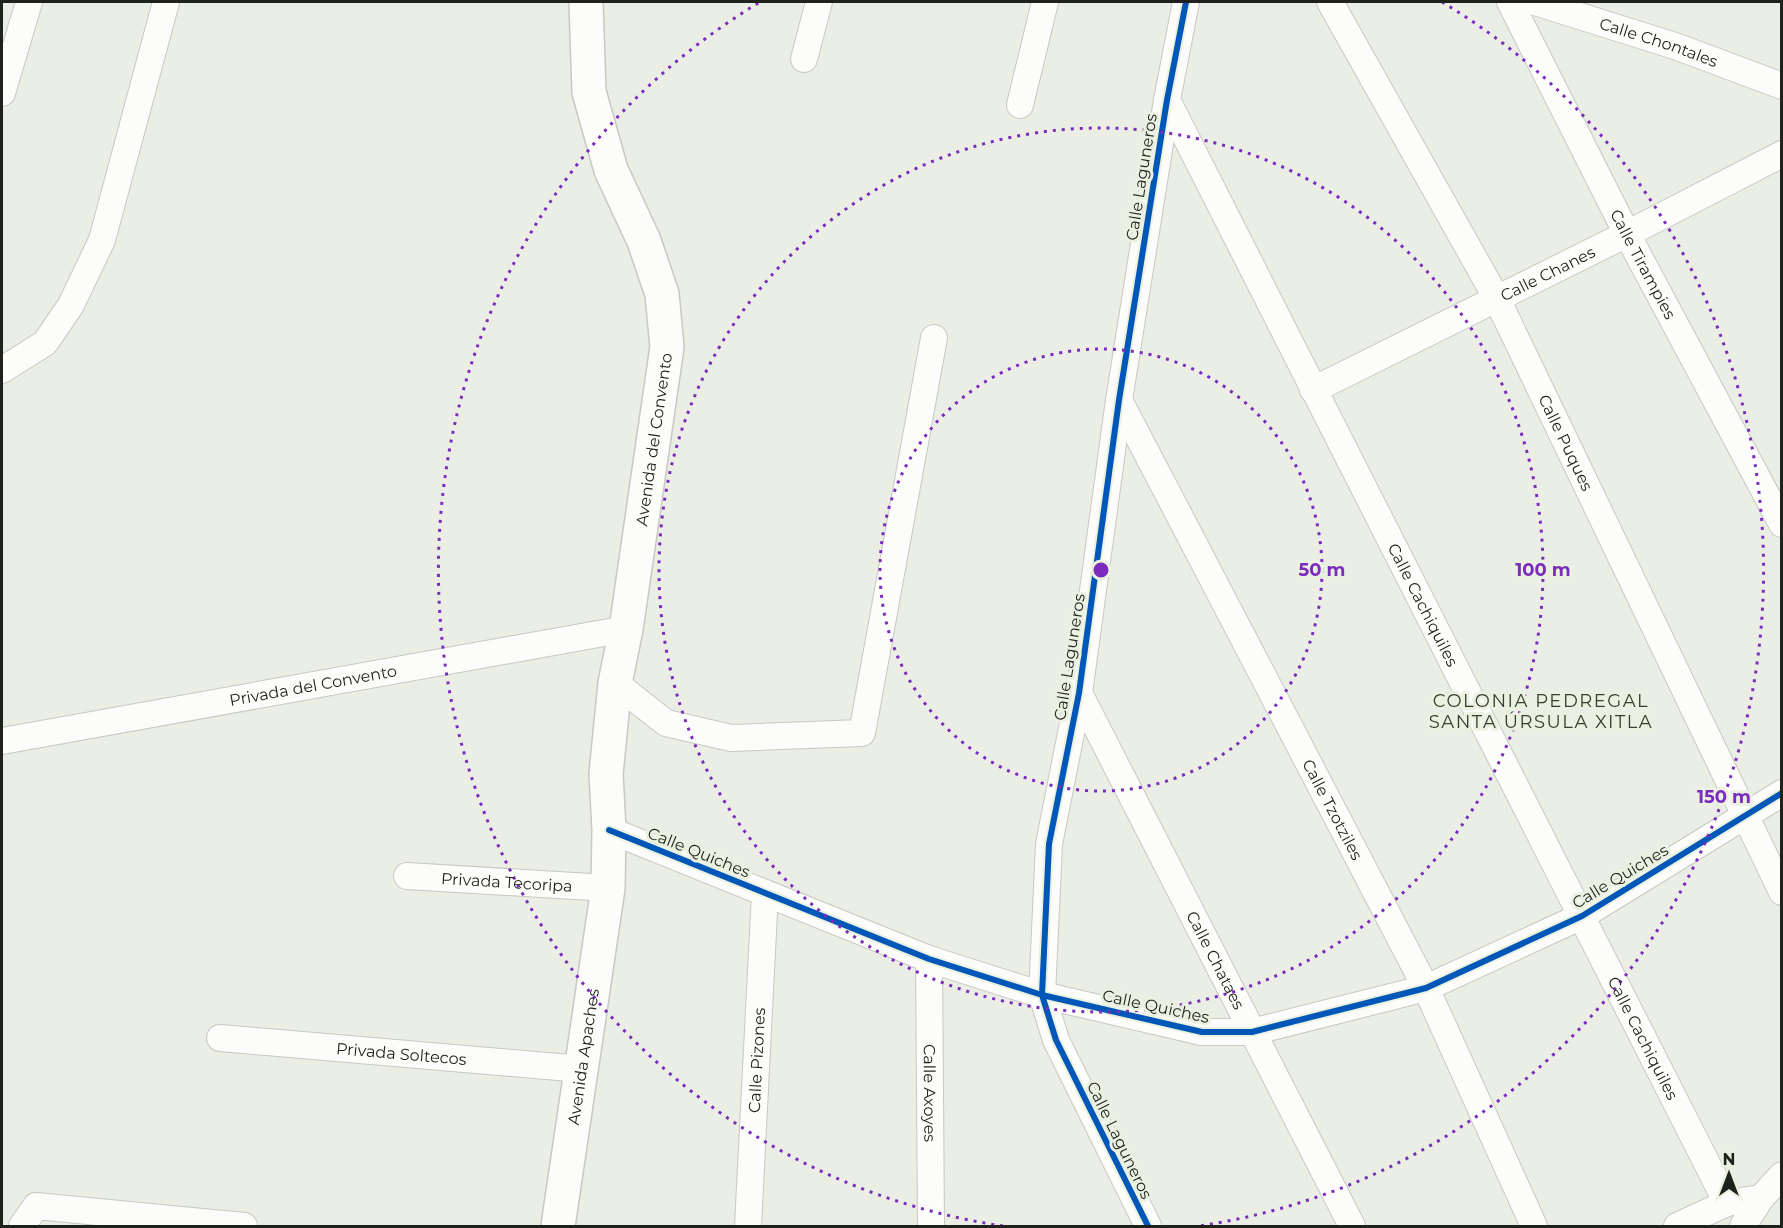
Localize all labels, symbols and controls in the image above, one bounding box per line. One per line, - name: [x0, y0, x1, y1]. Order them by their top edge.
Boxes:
- street label: Calle Chontales: [1597, 14, 1721, 71]
- street label: Calle Laguneros: [1122, 112, 1161, 242]
- street label: Calle Tirampies: [1606, 206, 1680, 323]
- street label: Calle Chanes: [1497, 242, 1598, 305]
- street label: Avenida del Convento: [632, 352, 676, 527]
- street label: Calle Puques: [1534, 392, 1597, 494]
- street label: Calle Cachiquiles: [1384, 540, 1462, 670]
- text: 50 m: [1299, 559, 1345, 581]
- text: 100 m: [1515, 559, 1571, 581]
- centre of rings: [1091, 560, 1111, 580]
- street label: Calle Laguneros: [1050, 592, 1089, 722]
- street label: Privada del Convento: [228, 661, 398, 710]
- district label: COLONIA PEDREGAL SANTA ÚRSULA XITLA: [1429, 690, 1653, 733]
- street label: Calle Tzotziles: [1298, 756, 1367, 864]
- text: 150 m: [1697, 786, 1751, 808]
- street label: Calle Quiches: [645, 823, 753, 882]
- street label: Calle Quiches: [1569, 840, 1672, 913]
- street label: Privada Tecoripa: [440, 869, 573, 896]
- street label: Calle Chataes: [1182, 908, 1248, 1013]
- street label: Calle Cachiquiles: [1604, 973, 1682, 1103]
- street label: Calle Quiches: [1101, 986, 1211, 1027]
- street label: Avenida Apaches: [564, 987, 603, 1126]
- street label: Calle Pizones: [745, 1007, 769, 1113]
- street label: Privada Soltecos: [335, 1039, 467, 1069]
- street label: Calle Axoyes: [920, 1044, 939, 1142]
- street label: Calle Laguneros: [1083, 1078, 1156, 1202]
- north arrow: [1699, 1144, 1759, 1204]
- text: N: [1723, 1150, 1735, 1169]

